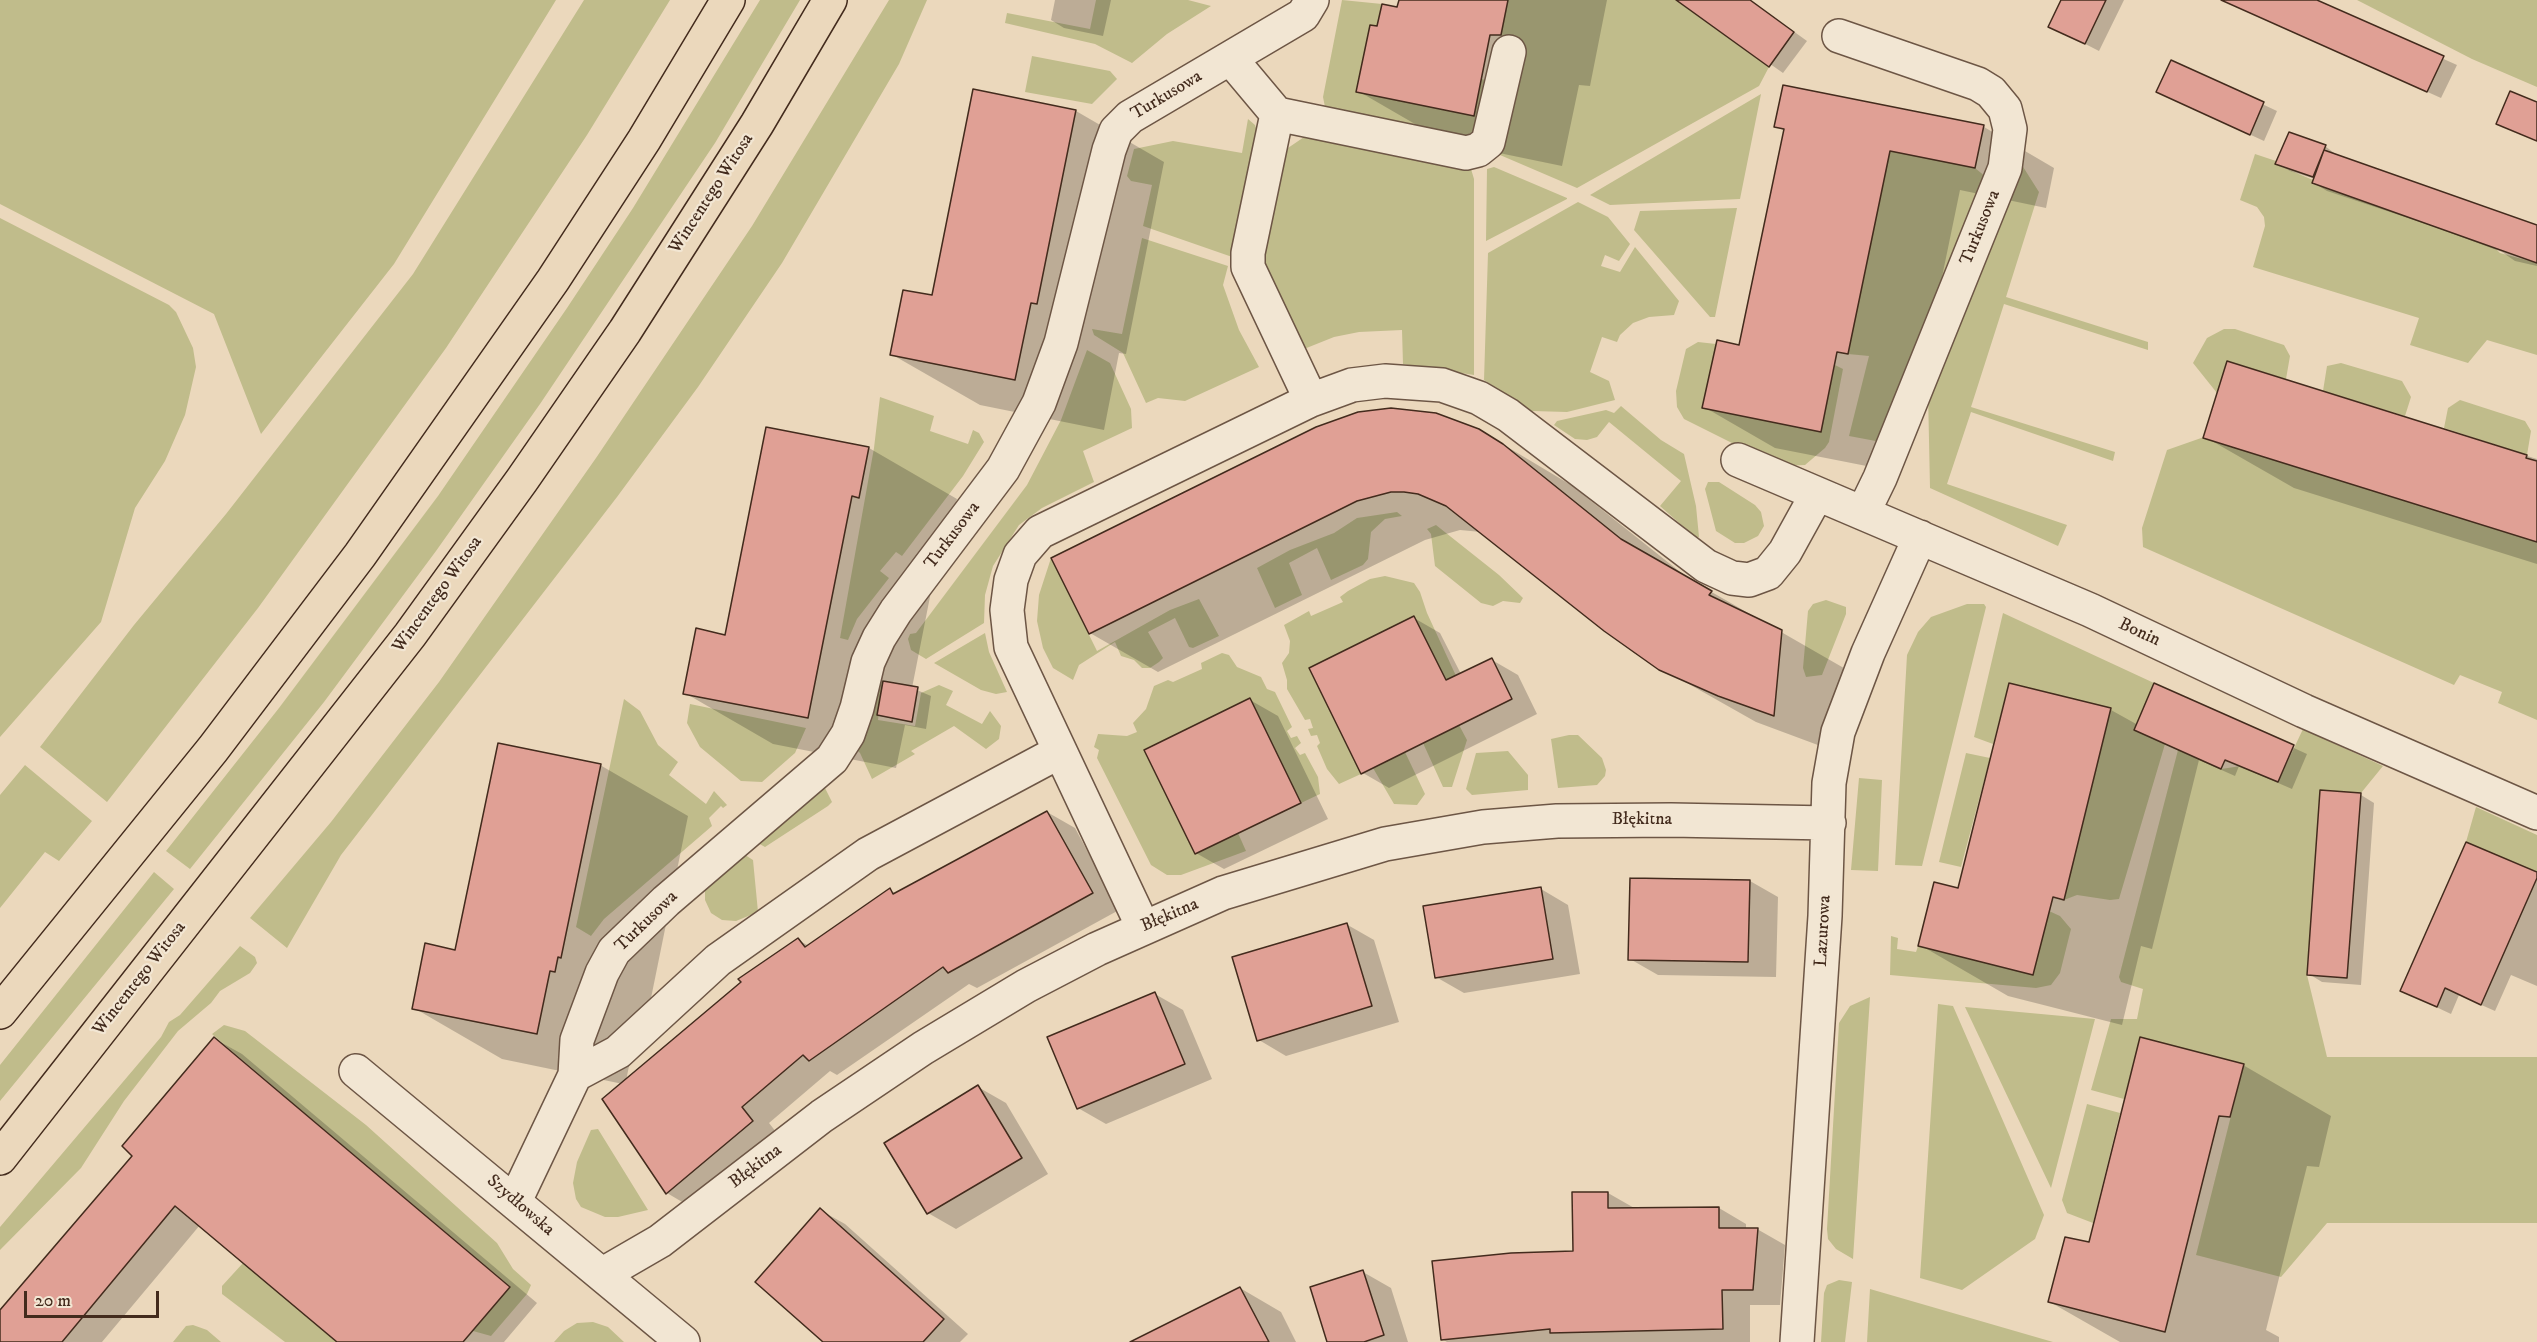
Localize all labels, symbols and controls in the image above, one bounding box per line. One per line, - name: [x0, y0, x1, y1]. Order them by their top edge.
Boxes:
- street label: Turkusowa: [1128, 66, 1206, 126]
- street label: Wincentego Witosa: [665, 130, 759, 258]
- street label: Turkusowa: [1956, 187, 2006, 269]
- street label: Turkusowa: [921, 498, 985, 574]
- street label: Wincentego Witosa: [388, 533, 488, 657]
- street label: Bonin: [2115, 614, 2163, 652]
- street label: Błękitna: [1612, 809, 1672, 831]
- street label: Turkusowa: [611, 887, 683, 957]
- street label: Błękitna: [1138, 894, 1202, 938]
- street label: Lazurowa: [1811, 895, 1837, 967]
- street label: Wincentego Witosa: [89, 918, 191, 1040]
- street label: Błękitna: [725, 1140, 787, 1194]
- street label: Szydłowska: [482, 1171, 558, 1241]
- scale bar: [27, 1279, 162, 1317]
- text: 20 m: [35, 1290, 71, 1312]

